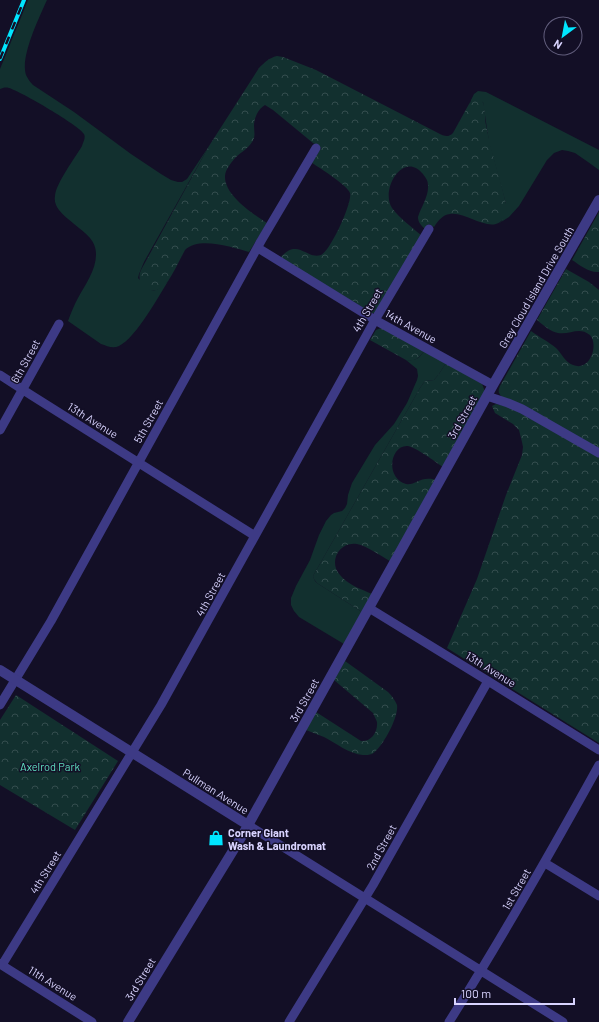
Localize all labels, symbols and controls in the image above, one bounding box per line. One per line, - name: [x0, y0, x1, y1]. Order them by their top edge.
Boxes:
- north arrow: [543, 16, 583, 56]
- text: N: [551, 37, 564, 52]
- street label: Grey Cloud Island Drive South: [496, 224, 576, 350]
- street label: 4th Street: [349, 286, 385, 334]
- street label: 14th Avenue: [383, 306, 439, 346]
- street label: 6th Street: [8, 337, 42, 385]
- street label: 3rd Street: [445, 393, 479, 441]
- street label: 5th Street: [131, 397, 165, 445]
- street label: 13th Avenue: [66, 399, 121, 441]
- street label: 4th Street: [193, 570, 227, 618]
- street label: 13th Avenue: [464, 648, 519, 690]
- street label: 3rd Street: [287, 676, 321, 724]
- park label: Axelrod Park: [20, 760, 80, 773]
- street label: Pullman Avenue: [181, 766, 251, 817]
- street label: 2nd Street: [363, 822, 399, 872]
- place label: Corner Giant Wash & Laundromat: [228, 826, 326, 852]
- shop icon: Corner Giant Wash & Laundromat: [207, 829, 225, 847]
- street label: 4th Street: [27, 848, 63, 896]
- street label: 1st Street: [499, 866, 533, 912]
- street label: 3rd Street: [122, 955, 158, 1003]
- street label: 11th Avenue: [26, 963, 80, 1003]
- scale bar: [455, 980, 574, 1006]
- text: 100 m: [461, 986, 491, 1000]

